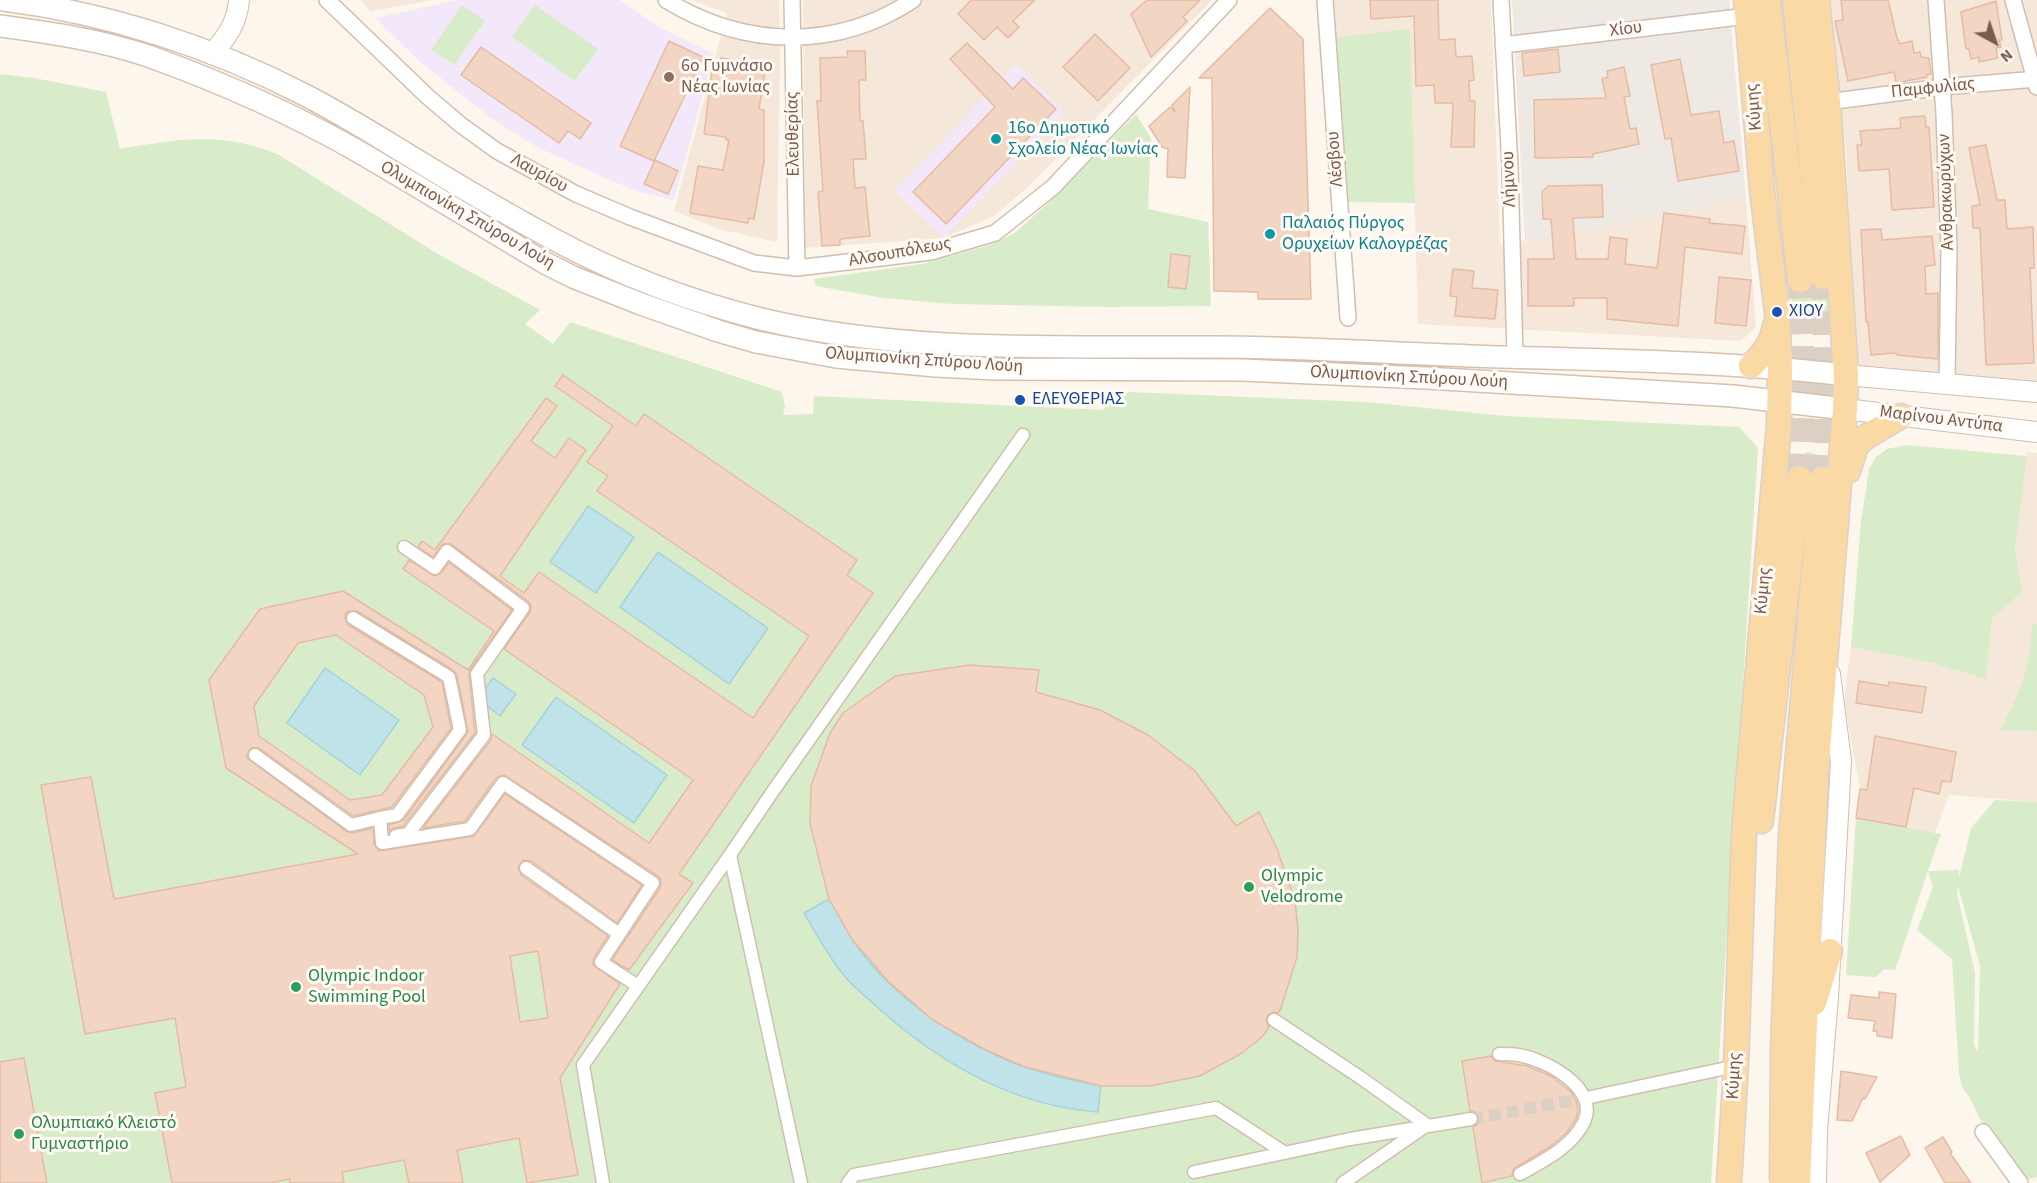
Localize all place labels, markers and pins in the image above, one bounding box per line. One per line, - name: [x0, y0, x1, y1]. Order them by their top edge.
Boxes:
- place label: 6ο Γυμνάσιο Νέας Ιωνίας: [681, 56, 773, 98]
- marker: 6ο Γυμνάσιο Νέας Ιωνίας: [662, 70, 676, 84]
- place label: 16ο Δημοτικό Σχολείο Νέας Ιωνίας: [1008, 118, 1159, 160]
- marker: 16ο Δημοτικό Σχολείο Νέας Ιωνίας: [989, 132, 1003, 146]
- place label: Παλαιός Πύργος Ορυχείων Καλογρέζας: [1282, 213, 1448, 256]
- marker: Παλαιός Πύργος Ορυχείων Καλογρέζας: [1263, 227, 1277, 241]
- place label: ΧΙΟΥ: [1789, 301, 1823, 323]
- marker: ΧΙΟΥ: [1770, 305, 1784, 319]
- place label: ΕΛΕΥΘΕΡΙΑΣ: [1032, 389, 1124, 411]
- marker: ΕΛΕΥΘΕΡΙΑΣ: [1013, 393, 1027, 407]
- place label: Olympic Velodrome: [1261, 866, 1343, 908]
- marker: Olympic Velodrome: [1242, 880, 1256, 894]
- place label: Olympic Indoor Swimming Pool: [308, 966, 426, 1008]
- marker: Olympic Indoor Swimming Pool: [289, 980, 303, 994]
- place label: Ολυμπιακό Κλειστό Γυμναστήριο: [31, 1113, 176, 1156]
- marker: Ολυμπιακό Κλειστό Γυμναστήριο: [12, 1127, 26, 1141]

